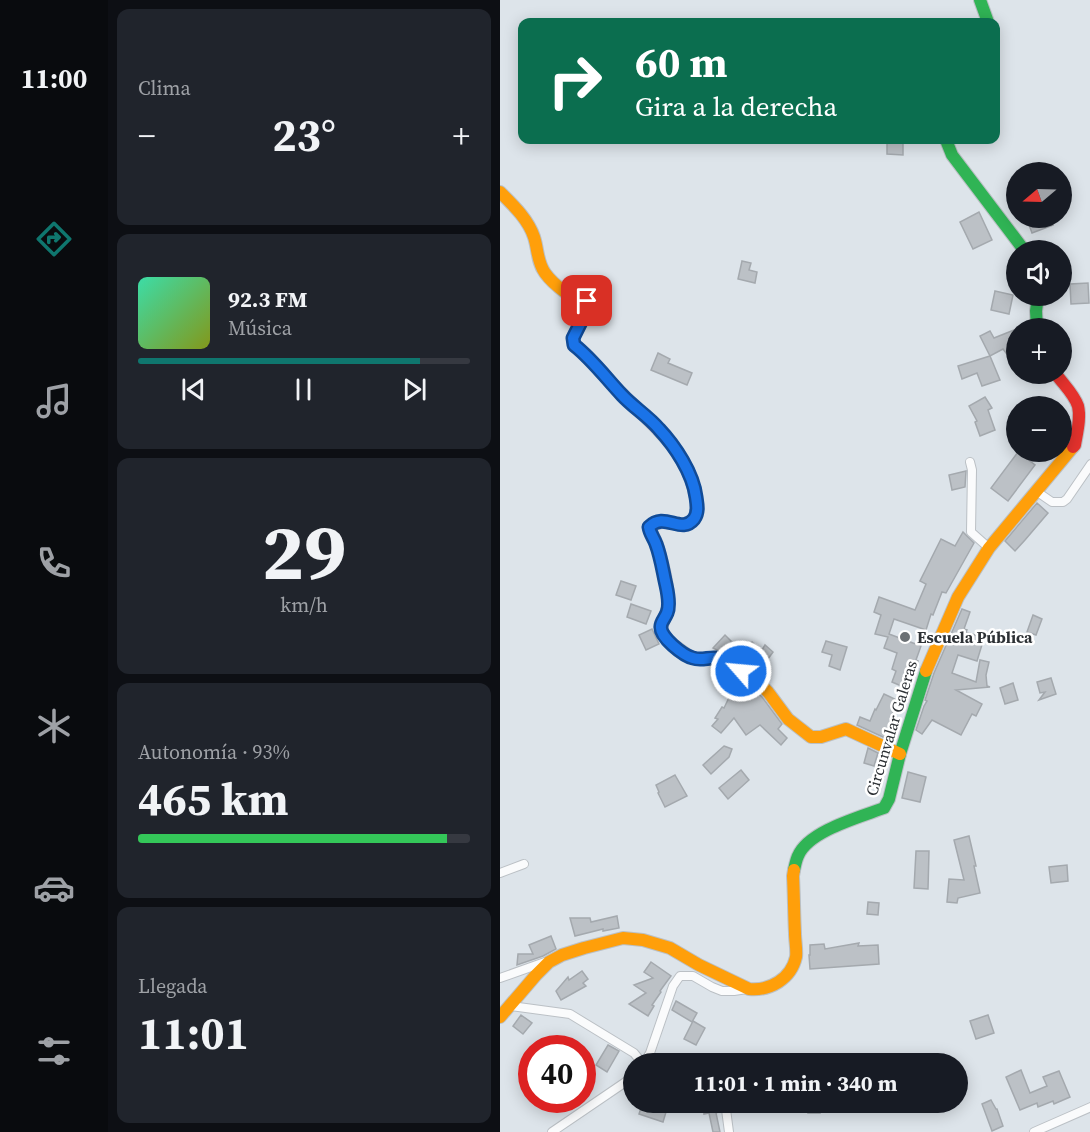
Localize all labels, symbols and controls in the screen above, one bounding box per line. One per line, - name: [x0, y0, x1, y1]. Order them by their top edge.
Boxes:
- text: 60 m: [635, 33, 728, 91]
- icon: right: [536, 42, 614, 120]
- text: 11:00: [21, 60, 87, 97]
- text: Clima: [138, 74, 191, 102]
- text: Gira a la derecha: [635, 88, 837, 125]
- text: 23°: [272, 104, 336, 166]
- text: −: [138, 113, 156, 158]
- text: +: [452, 113, 470, 158]
- north arrow: [1006, 162, 1072, 228]
- map controls: [1006, 162, 1072, 462]
- icon: directions: [33, 218, 75, 260]
- button: sound: [1006, 240, 1072, 306]
- pin: [561, 275, 612, 326]
- text: 92.3 FM: [228, 284, 307, 314]
- icon: arrive: [570, 284, 603, 317]
- text: Música: [228, 314, 292, 342]
- button: +: [1006, 318, 1072, 384]
- icon: previous: [177, 373, 210, 406]
- icon: pause: [287, 373, 320, 406]
- icon: next: [398, 373, 431, 406]
- icon: music: [33, 380, 75, 422]
- button: −: [1006, 396, 1072, 462]
- text: 29: [262, 498, 346, 605]
- icon: phone: [33, 542, 75, 584]
- text: km/h: [280, 591, 328, 619]
- place label: Escuela Pública: [917, 626, 1033, 648]
- marker: Escuela Pública: [898, 630, 912, 644]
- position arrow: [709, 639, 773, 703]
- street label: Circunvalar Galeras: [860, 657, 922, 798]
- icon: climate: [33, 705, 75, 747]
- text: Autonomía · 93%: [138, 738, 290, 766]
- text: 465 km: [138, 768, 289, 830]
- icon: car: [33, 867, 75, 909]
- text: Llegada: [138, 972, 208, 1000]
- text: 11:01: [138, 1002, 249, 1064]
- icon: filters: [33, 1030, 75, 1072]
- speed limit sign: 40: [518, 1035, 596, 1113]
- text: 11:01 · 1 min · 340 m: [694, 1068, 897, 1098]

